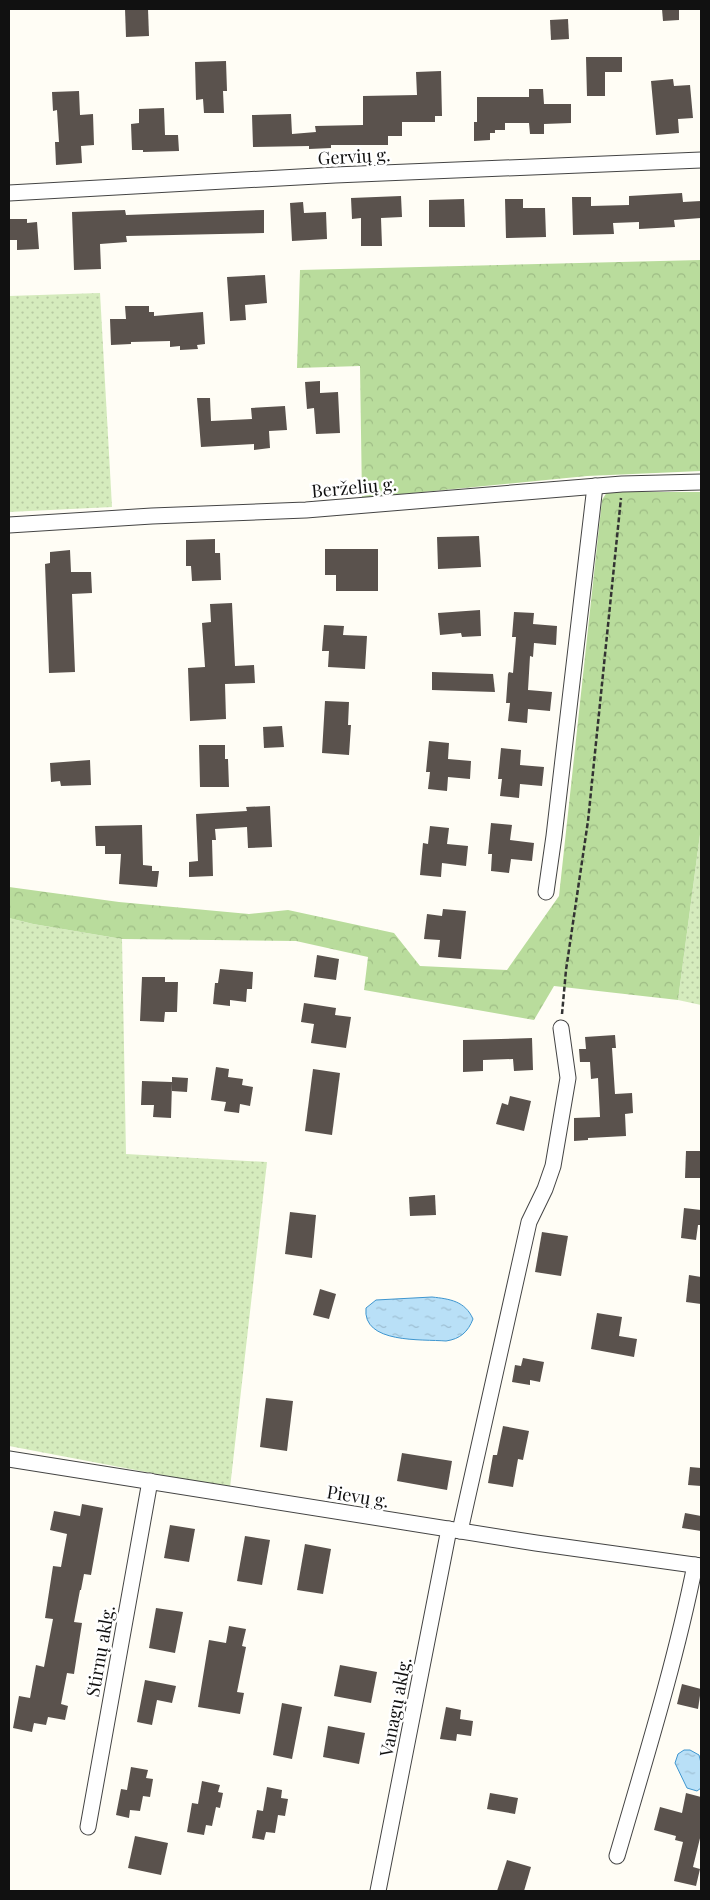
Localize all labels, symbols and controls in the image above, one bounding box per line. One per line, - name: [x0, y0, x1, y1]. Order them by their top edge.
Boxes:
- street label: Gervių g.: [317, 142, 391, 170]
- street label: Berželių g.: [310, 471, 398, 503]
- street label: Pievų g.: [325, 1479, 391, 1513]
- street label: Stirnų aklg.: [80, 1603, 120, 1699]
- street label: Vanagų aklg.: [373, 1655, 416, 1760]

